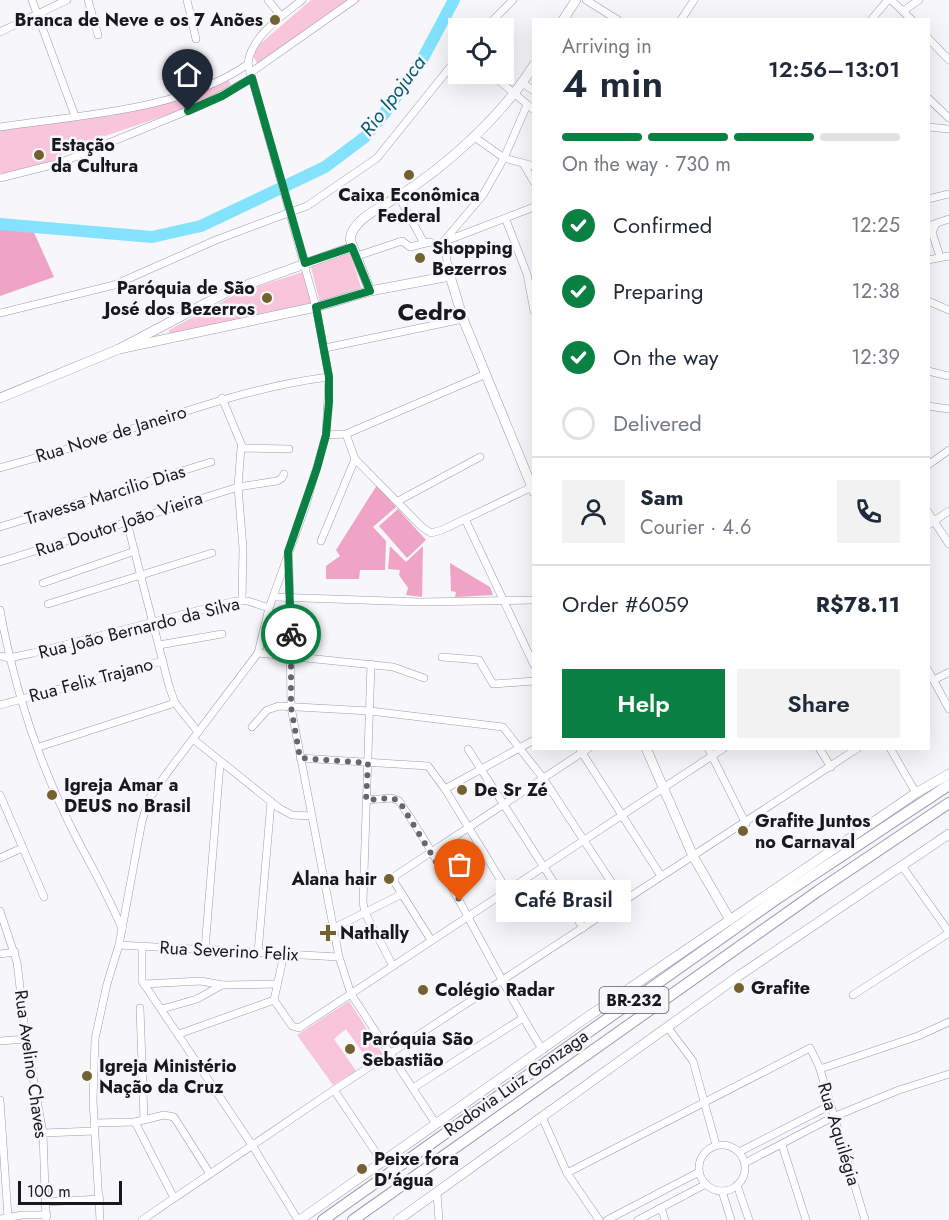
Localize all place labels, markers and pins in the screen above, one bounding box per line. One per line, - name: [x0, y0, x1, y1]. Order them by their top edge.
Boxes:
- place label: Branca de Neve e os 7 Anões: [15, 7, 263, 33]
- marker: Branca de Neve e os 7 Anões: [268, 13, 282, 27]
- pin: [162, 49, 213, 111]
- place label: Estação da Cultura: [51, 132, 138, 179]
- marker: Estação da Cultura: [32, 148, 46, 162]
- marker: Caixa Econômica Federal: [402, 168, 416, 182]
- place label: Caixa Econômica Federal: [338, 182, 480, 229]
- place label: Shopping Bezerros: [432, 235, 513, 282]
- marker: Shopping Bezerros: [413, 251, 427, 265]
- place label: Paróquia de São José dos Bezerros: [101, 275, 255, 322]
- marker: Paróquia de São José dos Bezerros: [260, 291, 274, 305]
- place label: Igreja Amar a DEUS no Brasil: [64, 772, 191, 819]
- place label: De Sr Zé: [474, 777, 548, 803]
- marker: De Sr Zé: [455, 783, 469, 797]
- marker: Igreja Amar a DEUS no Brasil: [45, 788, 59, 802]
- place label: Grafite Juntos no Carnaval: [755, 808, 871, 855]
- marker: Grafite Juntos no Carnaval: [736, 824, 750, 838]
- pin: [434, 839, 485, 901]
- place label: Alana hair: [290, 866, 378, 892]
- marker: Alana hair: [382, 872, 396, 886]
- callout: Café Brasil: [496, 880, 631, 922]
- place label: Nathally: [340, 920, 409, 946]
- marker: Nathally: [321, 926, 335, 940]
- place label: Grafite: [751, 975, 810, 1001]
- place label: Colégio Radar: [435, 977, 556, 1003]
- marker: Grafite: [732, 981, 746, 995]
- marker: Colégio Radar: [416, 983, 430, 997]
- place label: Paróquia São Sebastião: [362, 1026, 474, 1073]
- marker: Paróquia São Sebastião: [343, 1042, 357, 1056]
- place label: Igreja Ministério Nação da Cruz: [99, 1053, 237, 1100]
- marker: Igreja Ministério Nação da Cruz: [80, 1069, 94, 1083]
- place label: Peixe fora D'água: [374, 1146, 459, 1193]
- marker: Peixe fora D'água: [355, 1162, 369, 1176]

